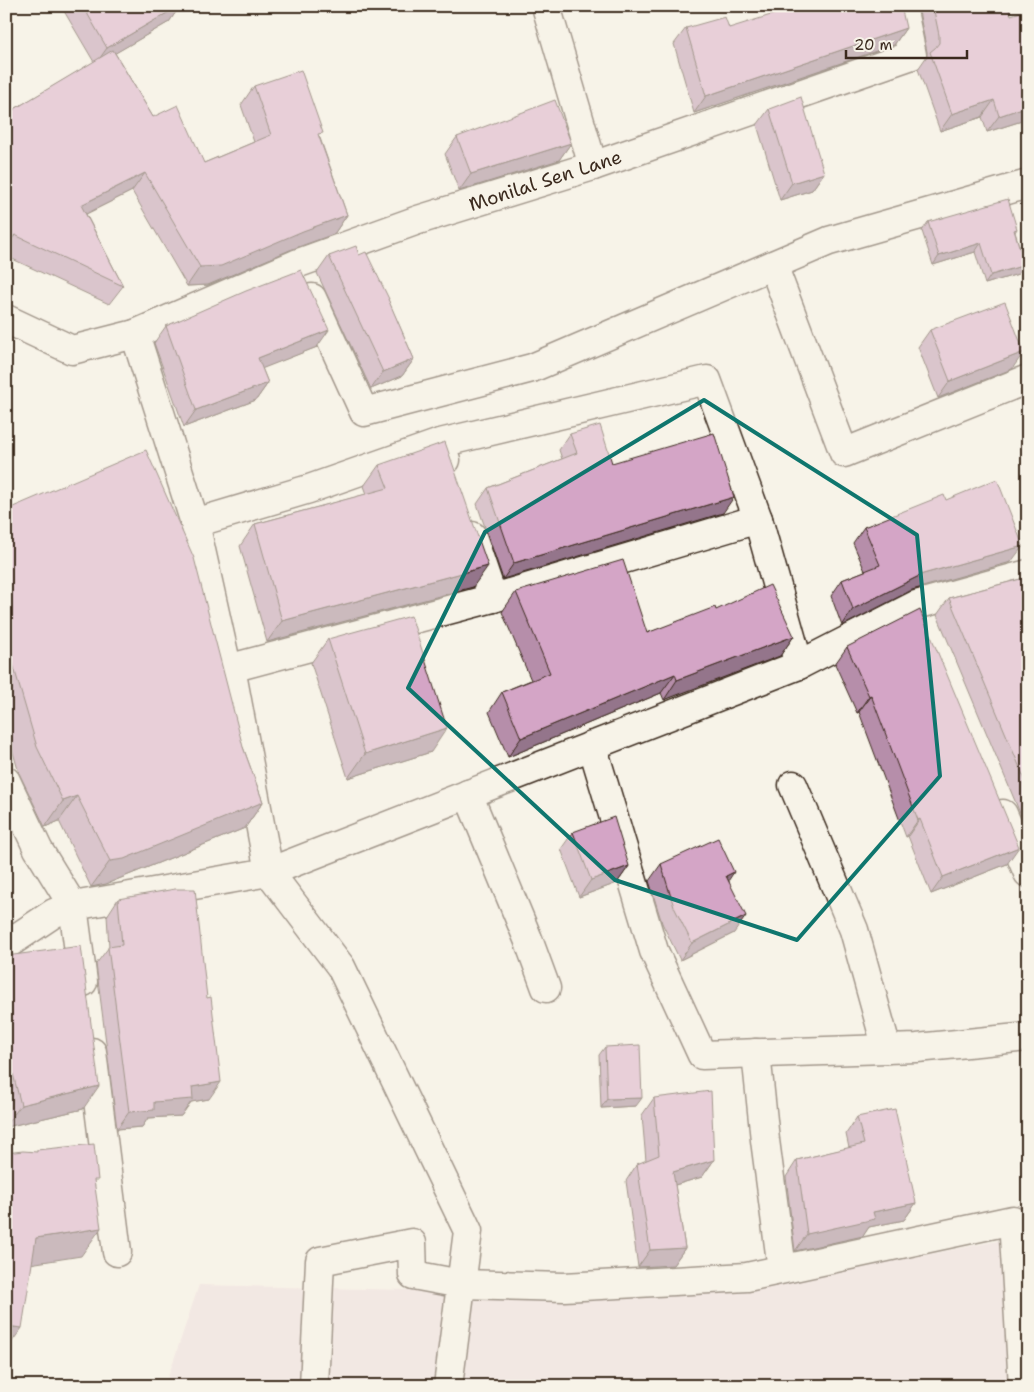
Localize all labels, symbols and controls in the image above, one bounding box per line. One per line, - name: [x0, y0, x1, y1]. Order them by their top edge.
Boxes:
- scale bar: [846, 28, 968, 60]
- text: 20 m: [854, 35, 893, 55]
- street label: Monilal Sen Lane: [466, 144, 625, 217]

